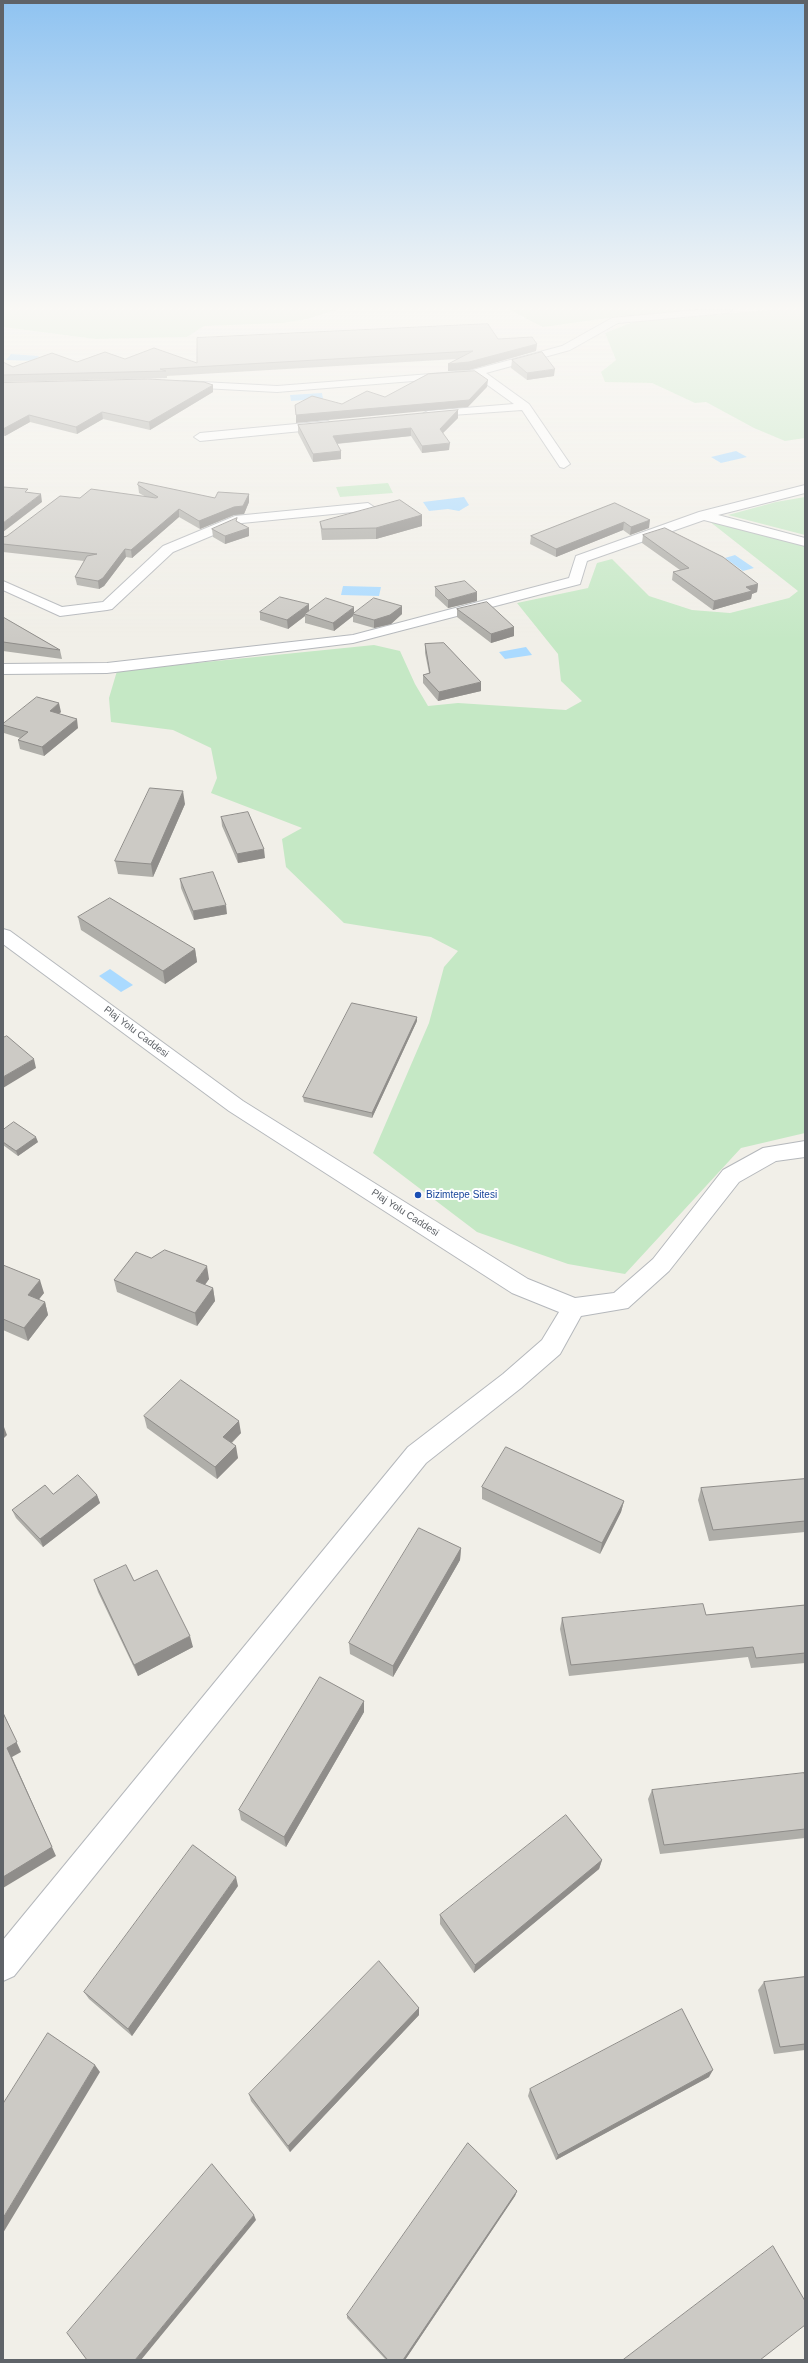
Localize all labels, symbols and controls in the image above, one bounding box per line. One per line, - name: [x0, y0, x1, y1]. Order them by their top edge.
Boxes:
- street label: Plaj Yolu Caddesi: [101, 1004, 171, 1060]
- street label: Plaj Yolu Caddesi: [369, 1187, 441, 1239]
- place label: Bizimtepe Sitesi: [426, 1189, 497, 1201]
- marker: Bizimtepe Sitesi: [413, 1190, 423, 1200]

